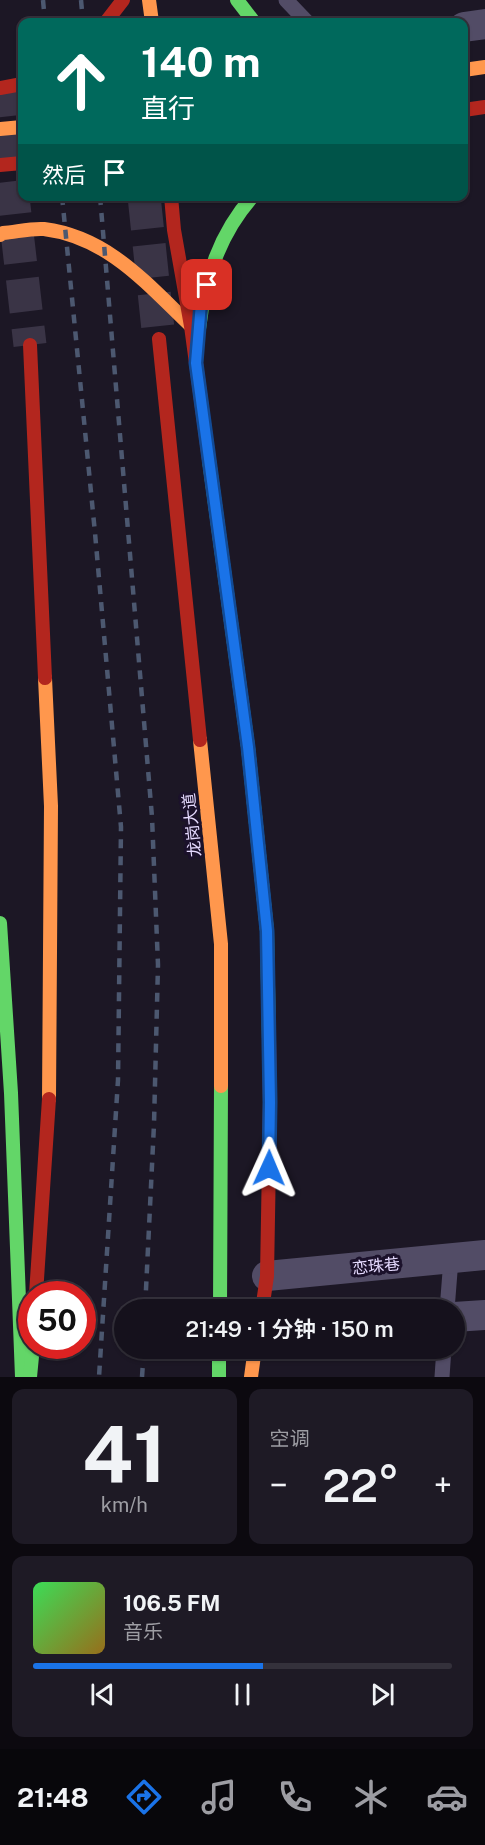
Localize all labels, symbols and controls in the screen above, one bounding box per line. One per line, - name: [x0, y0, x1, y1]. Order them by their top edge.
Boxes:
- text: 140 m: [141, 37, 261, 86]
- icon: ahead: [42, 42, 120, 120]
- text: 直行: [141, 92, 195, 124]
- icon: arrive: [98, 156, 131, 189]
- text: 然后: [42, 162, 86, 188]
- pin: [181, 259, 232, 310]
- icon: arrive: [190, 268, 223, 301]
- street label: 龙岗大道: [179, 792, 205, 858]
- position arrow: [237, 1136, 301, 1200]
- street label: 恋珠巷: [351, 1254, 401, 1278]
- speed limit sign: 50: [18, 1281, 96, 1359]
- text: 21:49 · 1 分钟 · 150 m: [185, 1316, 394, 1342]
- text: 41: [82, 1408, 167, 1500]
- text: 空调: [270, 1427, 310, 1451]
- text: 22°: [322, 1459, 399, 1512]
- text: −: [270, 1466, 288, 1504]
- text: +: [434, 1466, 452, 1504]
- text: km/h: [101, 1493, 148, 1517]
- text: 106.5 FM: [123, 1590, 220, 1616]
- text: 音乐: [123, 1620, 163, 1644]
- icon: previous: [86, 1678, 119, 1711]
- icon: pause: [226, 1678, 259, 1711]
- icon: next: [366, 1678, 399, 1711]
- icon: directions: [123, 1776, 165, 1818]
- icon: music: [198, 1776, 240, 1818]
- icon: phone: [274, 1776, 316, 1818]
- icon: climate: [350, 1776, 392, 1818]
- icon: car: [426, 1776, 468, 1818]
- text: 21:48: [17, 1781, 89, 1813]

